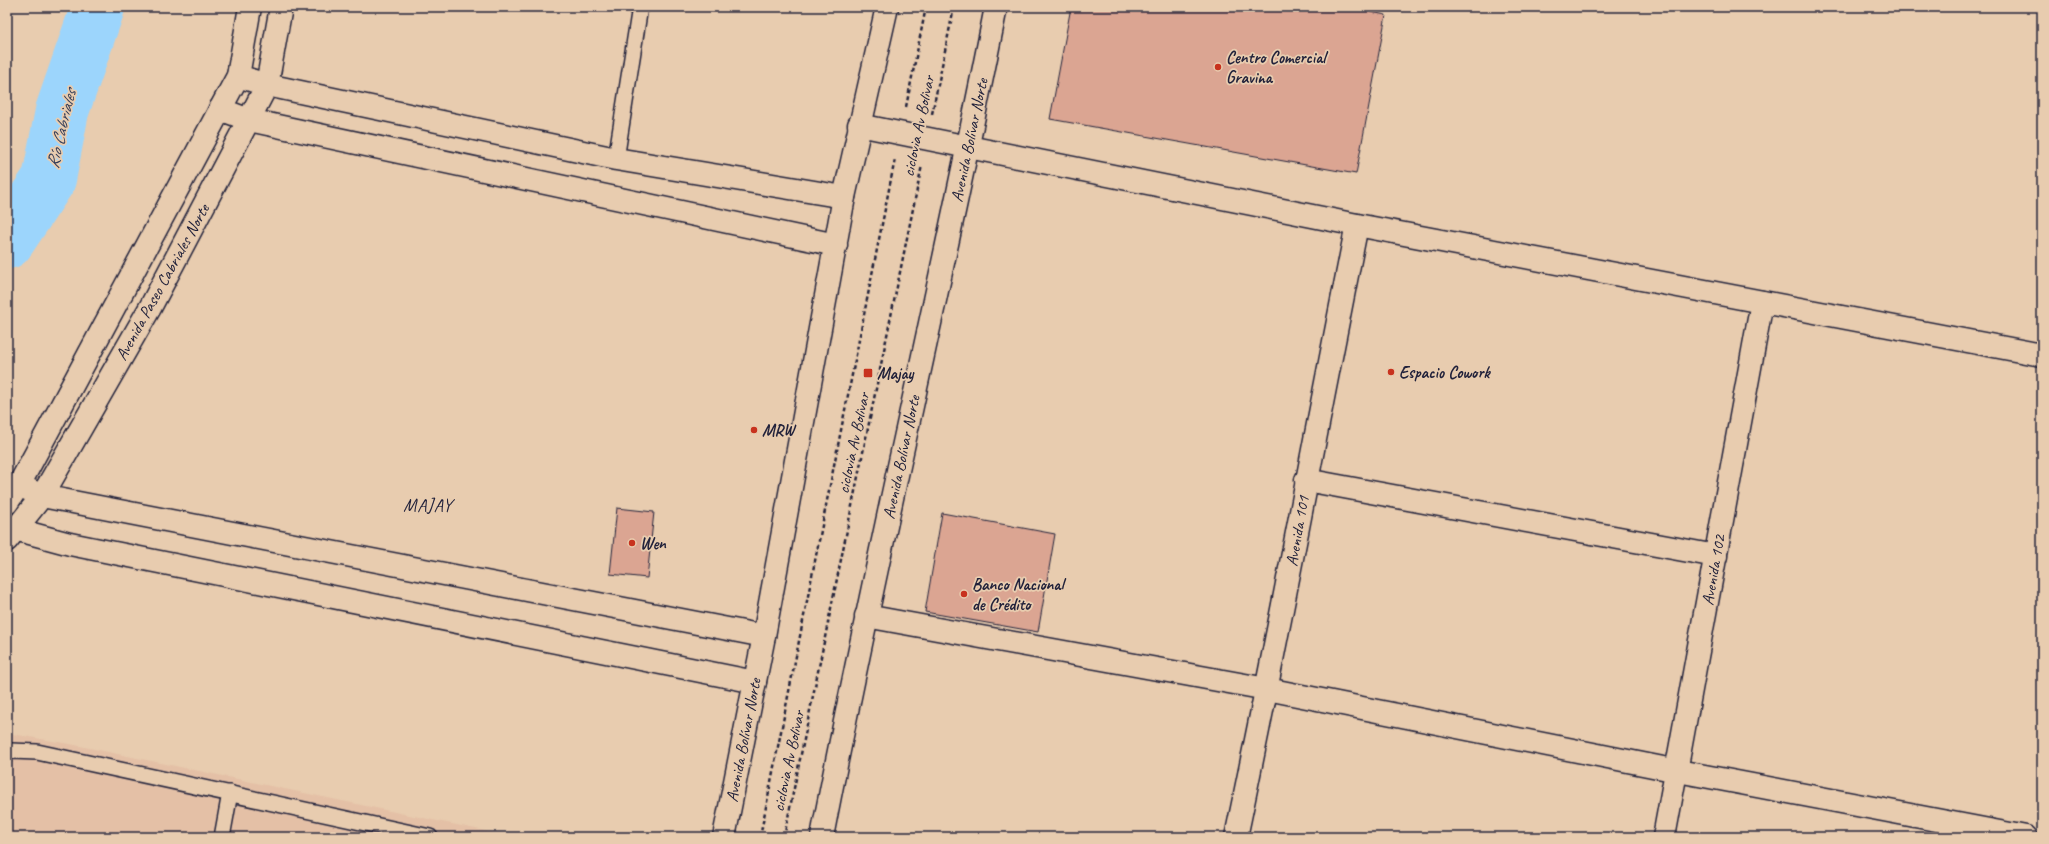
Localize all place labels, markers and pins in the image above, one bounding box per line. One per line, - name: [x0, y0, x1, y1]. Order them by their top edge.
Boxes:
- place label: Centro Comercial Gravina: [1226, 47, 1329, 88]
- marker: Centro Comercial Gravina: [1213, 62, 1223, 72]
- place label: Espacio Cowork: [1399, 362, 1491, 383]
- place label: Majay: [877, 363, 915, 384]
- marker: Majay: [862, 367, 874, 379]
- marker: Espacio Cowork: [1386, 367, 1396, 377]
- place label: MRW: [762, 420, 797, 441]
- marker: MRW: [749, 425, 759, 435]
- place label: Wen: [640, 533, 667, 554]
- marker: Wen: [627, 538, 637, 548]
- place label: Banco Nacional de Crédito: [972, 574, 1066, 615]
- marker: Banco Nacional de Crédito: [959, 589, 969, 599]

